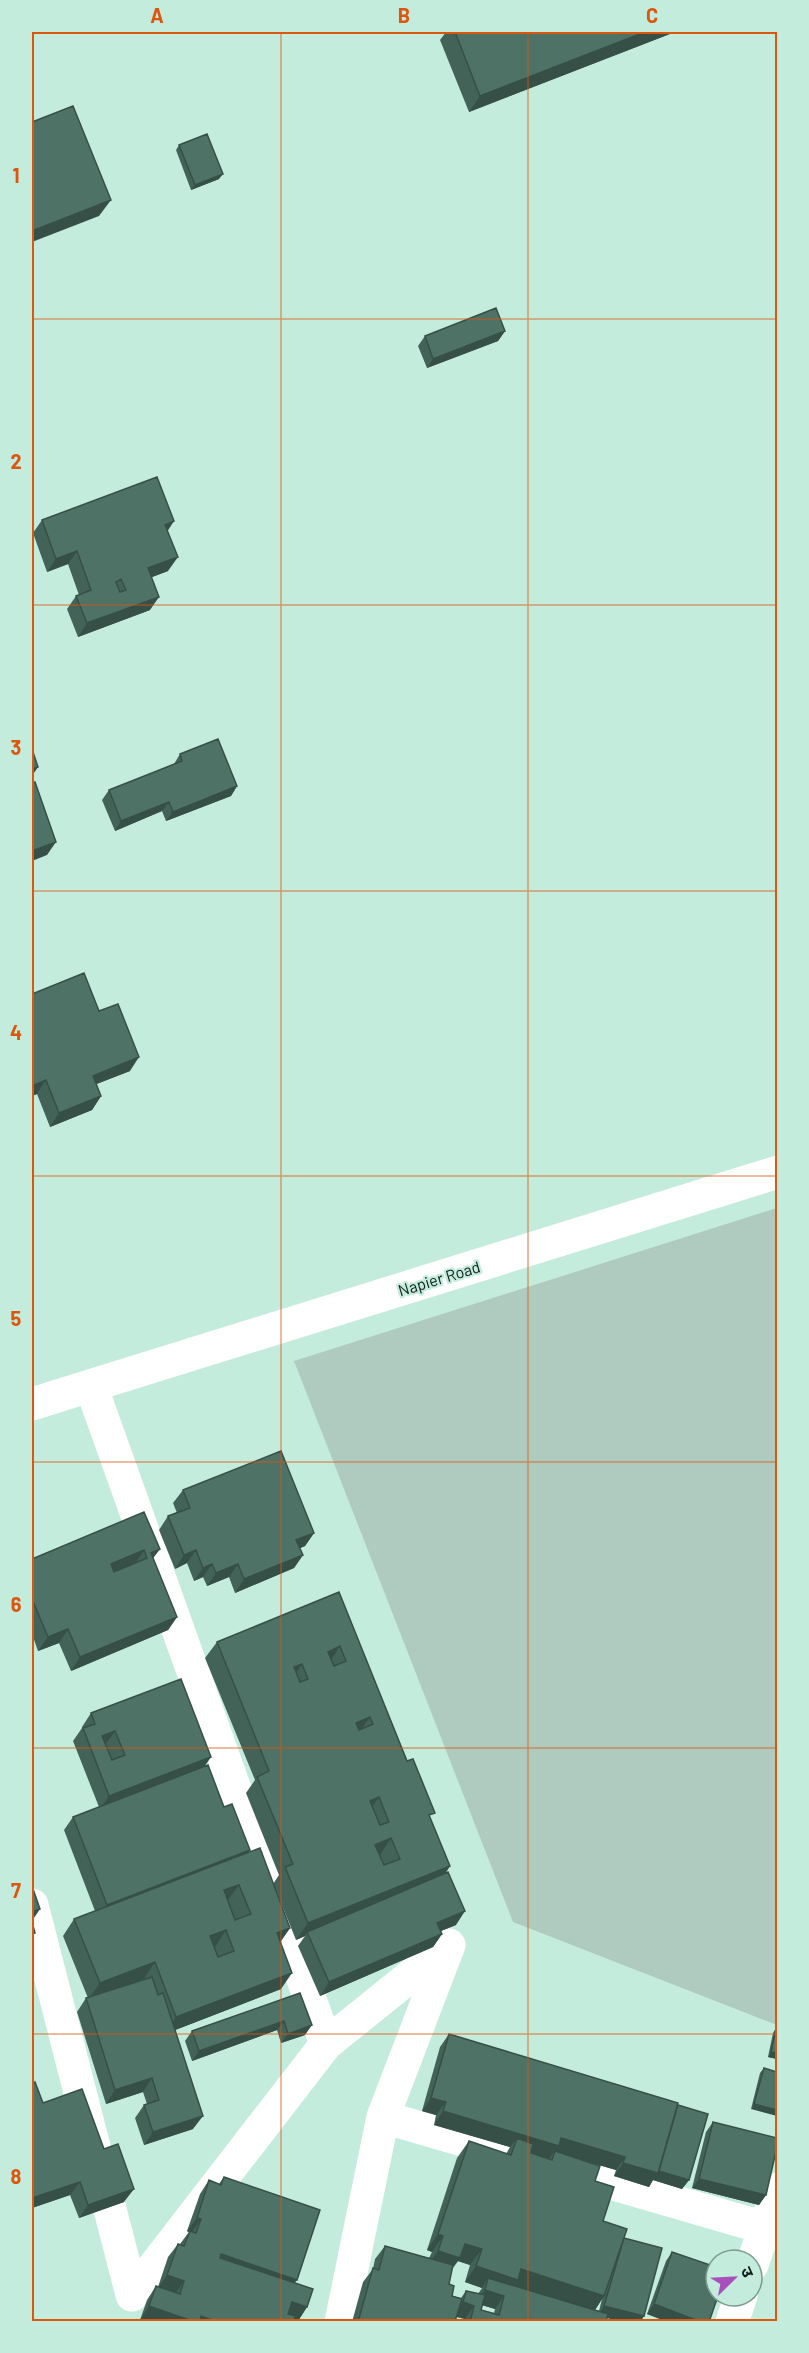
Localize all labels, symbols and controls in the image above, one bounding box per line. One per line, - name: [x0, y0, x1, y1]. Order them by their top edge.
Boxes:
- text: A: [150, 3, 164, 27]
- text: B: [398, 3, 410, 27]
- text: C: [646, 3, 658, 27]
- text: 1: [12, 163, 20, 187]
- text: 2: [10, 449, 22, 473]
- text: 3: [11, 735, 21, 759]
- text: 4: [10, 1020, 22, 1044]
- street label: Napier Road: [396, 1257, 482, 1299]
- text: 5: [11, 1306, 22, 1330]
- text: 6: [11, 1592, 22, 1616]
- text: 7: [11, 1878, 21, 1902]
- text: 8: [11, 2164, 22, 2188]
- north arrow: [704, 2248, 764, 2308]
- text: उ: [738, 2264, 759, 2280]

